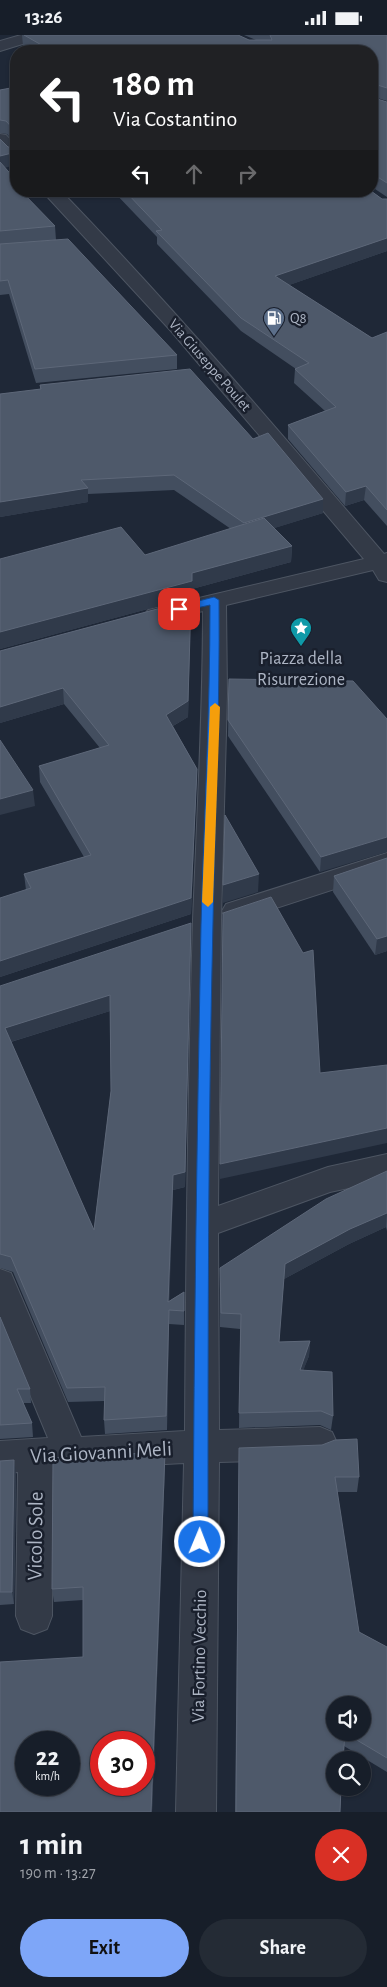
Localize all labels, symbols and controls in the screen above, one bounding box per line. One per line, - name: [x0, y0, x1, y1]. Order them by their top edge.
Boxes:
- text: 13:26: [25, 8, 63, 27]
- icon: left: [30, 65, 95, 130]
- text: 180 m: [113, 67, 195, 102]
- text: Via Costantino: [113, 108, 237, 130]
- icon: left: [127, 160, 155, 188]
- icon: ahead: [180, 160, 208, 188]
- icon: right: [233, 160, 261, 188]
- fuel station icon: Q8: [262, 306, 286, 337]
- place label: Q8: [290, 311, 307, 326]
- street label: Via Giuseppe Poulet: [166, 316, 254, 414]
- pin: [158, 588, 200, 630]
- icon: arrive: [165, 595, 193, 623]
- place icon: Piazza della Risurrezione: [289, 616, 313, 647]
- place label: Piazza della Risurrezione: [257, 650, 345, 689]
- street label: Via Giovanni Meli: [30, 1438, 172, 1467]
- street label: Vicolo Sole: [24, 1491, 47, 1581]
- position arrow: [173, 1515, 225, 1567]
- street label: Via Fortino Vecchio: [190, 1589, 210, 1723]
- map controls: [326, 1696, 371, 1796]
- button: sound: [326, 1696, 371, 1741]
- speed limit sign: 30: [90, 1731, 155, 1796]
- text: 22: [36, 1745, 59, 1770]
- button: search: [326, 1751, 371, 1796]
- text: km/h: [35, 1770, 60, 1782]
- button: close: [315, 1829, 367, 1881]
- text: 1 min: [20, 1830, 83, 1860]
- text: 190 m · 13:27: [20, 1865, 96, 1881]
- button: Exit: [20, 1919, 189, 1977]
- button: Share: [199, 1919, 367, 1977]

